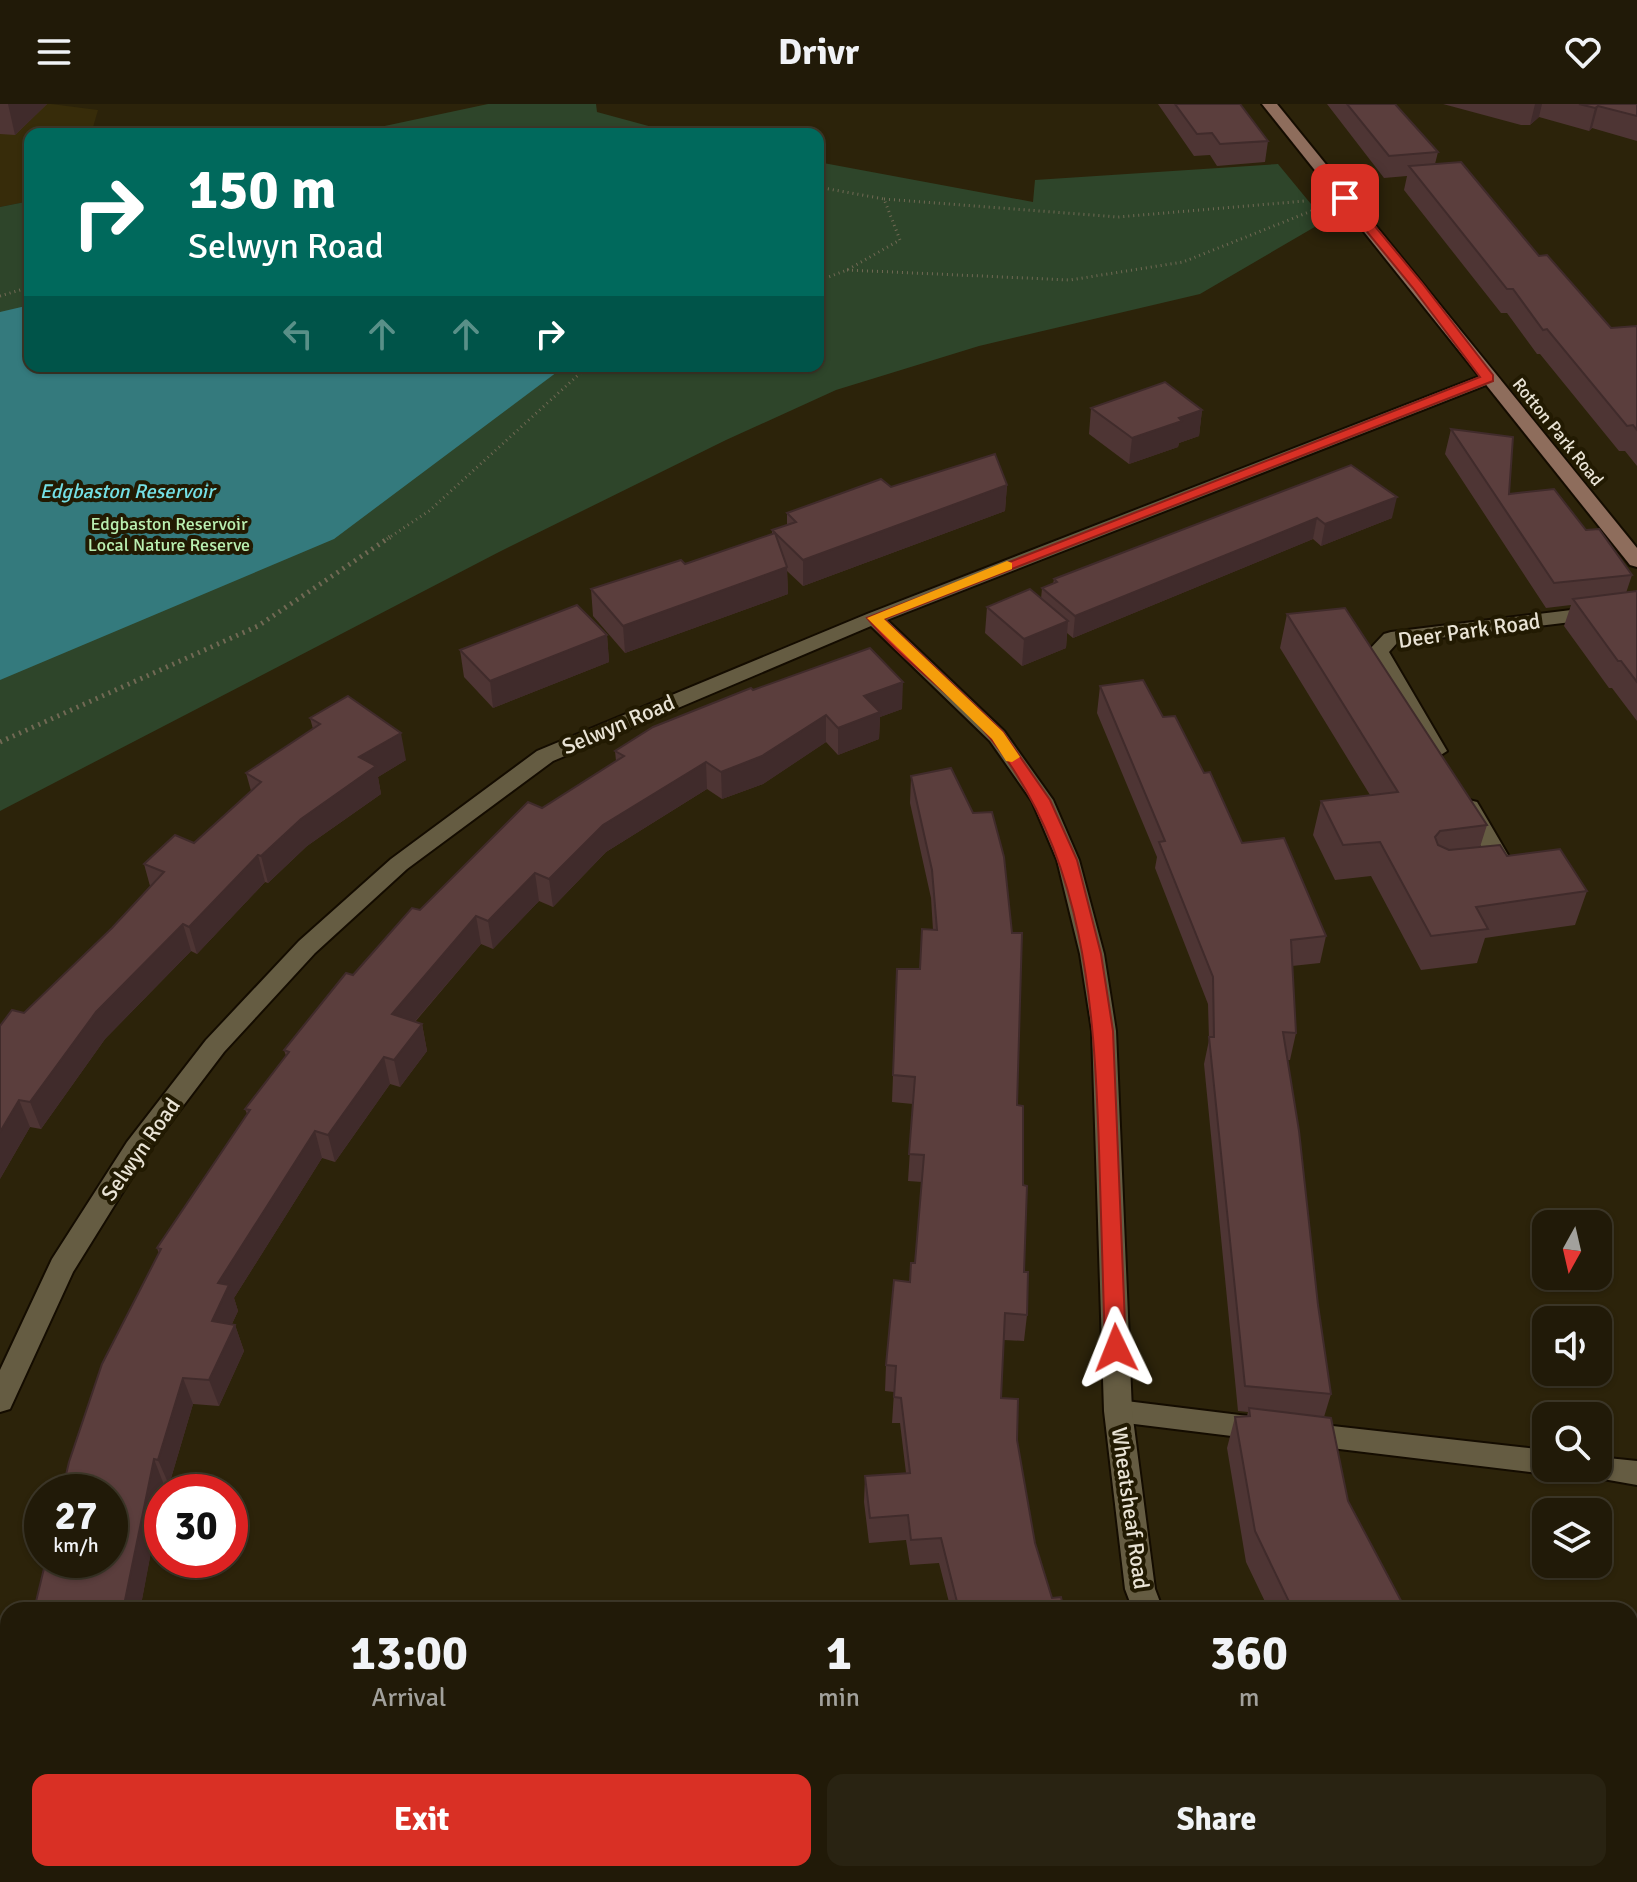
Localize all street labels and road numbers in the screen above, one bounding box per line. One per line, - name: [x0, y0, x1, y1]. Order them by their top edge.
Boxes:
- street label: Rotton Park Road: [1508, 374, 1608, 490]
- street label: Deer Park Road: [1396, 607, 1542, 654]
- street label: Selwyn Road: [558, 689, 679, 760]
- street label: Selwyn Road: [95, 1093, 186, 1206]
- street label: Wheatsheaf Road: [1106, 1425, 1155, 1591]

